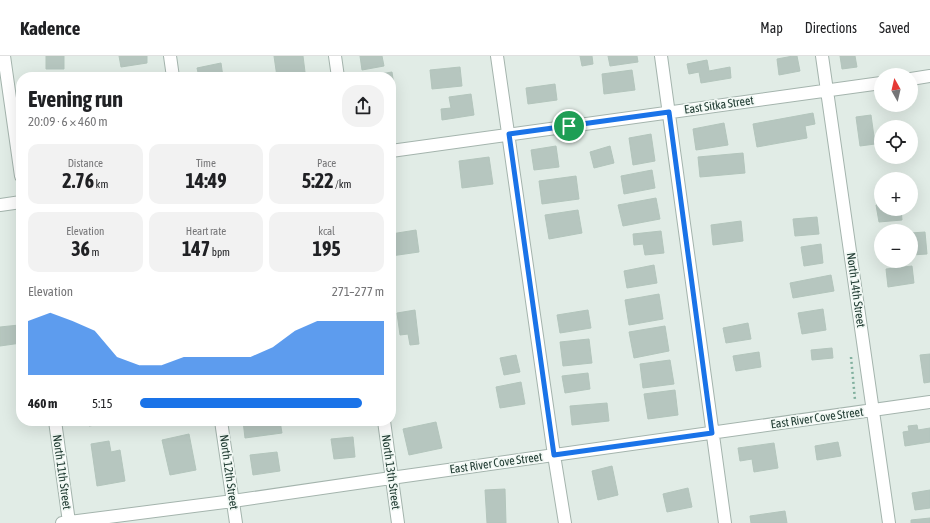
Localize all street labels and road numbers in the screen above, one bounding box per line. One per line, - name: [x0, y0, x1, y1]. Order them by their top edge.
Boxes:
- street label: East Sitka Street: [683, 93, 755, 117]
- street label: North 14th Street: [844, 252, 868, 329]
- street label: East River Cove Street: [770, 404, 865, 431]
- street label: North 11th Street: [50, 434, 74, 511]
- street label: North 12th Street: [217, 434, 241, 511]
- street label: North 13th Street: [379, 434, 403, 511]
- street label: East River Cove Street: [449, 449, 544, 476]

